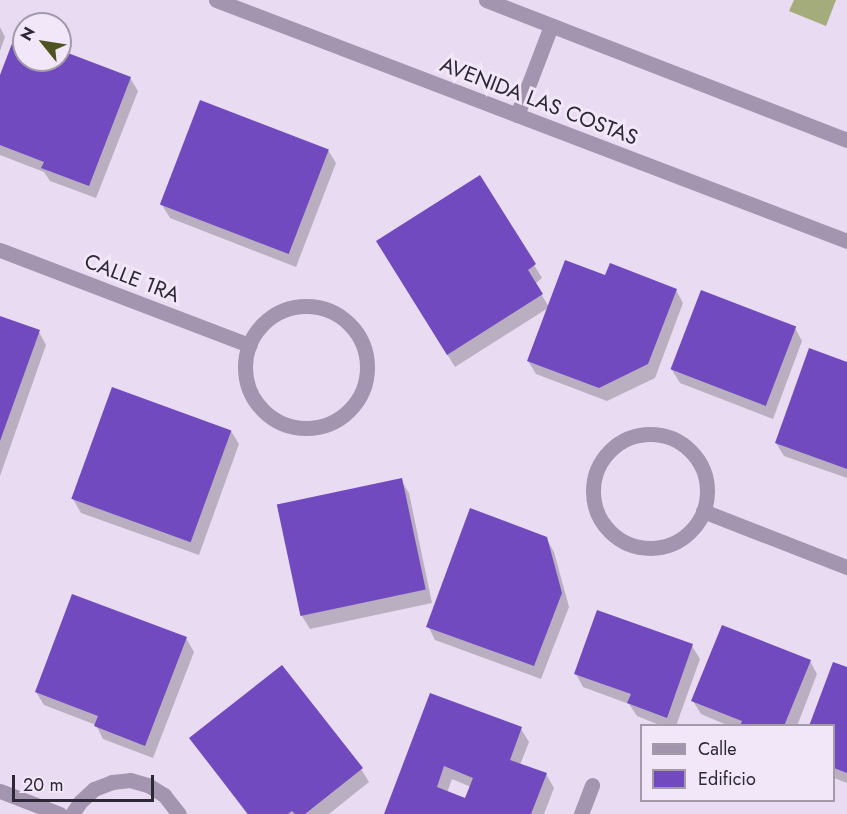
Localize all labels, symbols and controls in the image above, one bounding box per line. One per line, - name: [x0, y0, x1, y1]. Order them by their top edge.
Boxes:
- north arrow: [12, 12, 72, 72]
- text: N: [15, 22, 41, 45]
- street label: AVENIDA LAS COSTAS: [437, 52, 641, 150]
- street label: CALLE 1RA: [81, 248, 183, 308]
- legend: [640, 724, 835, 802]
- text: Calle: [698, 736, 737, 762]
- scale bar: [15, 763, 158, 801]
- text: Edificio: [698, 766, 756, 792]
- text: 20 m: [23, 772, 63, 798]

